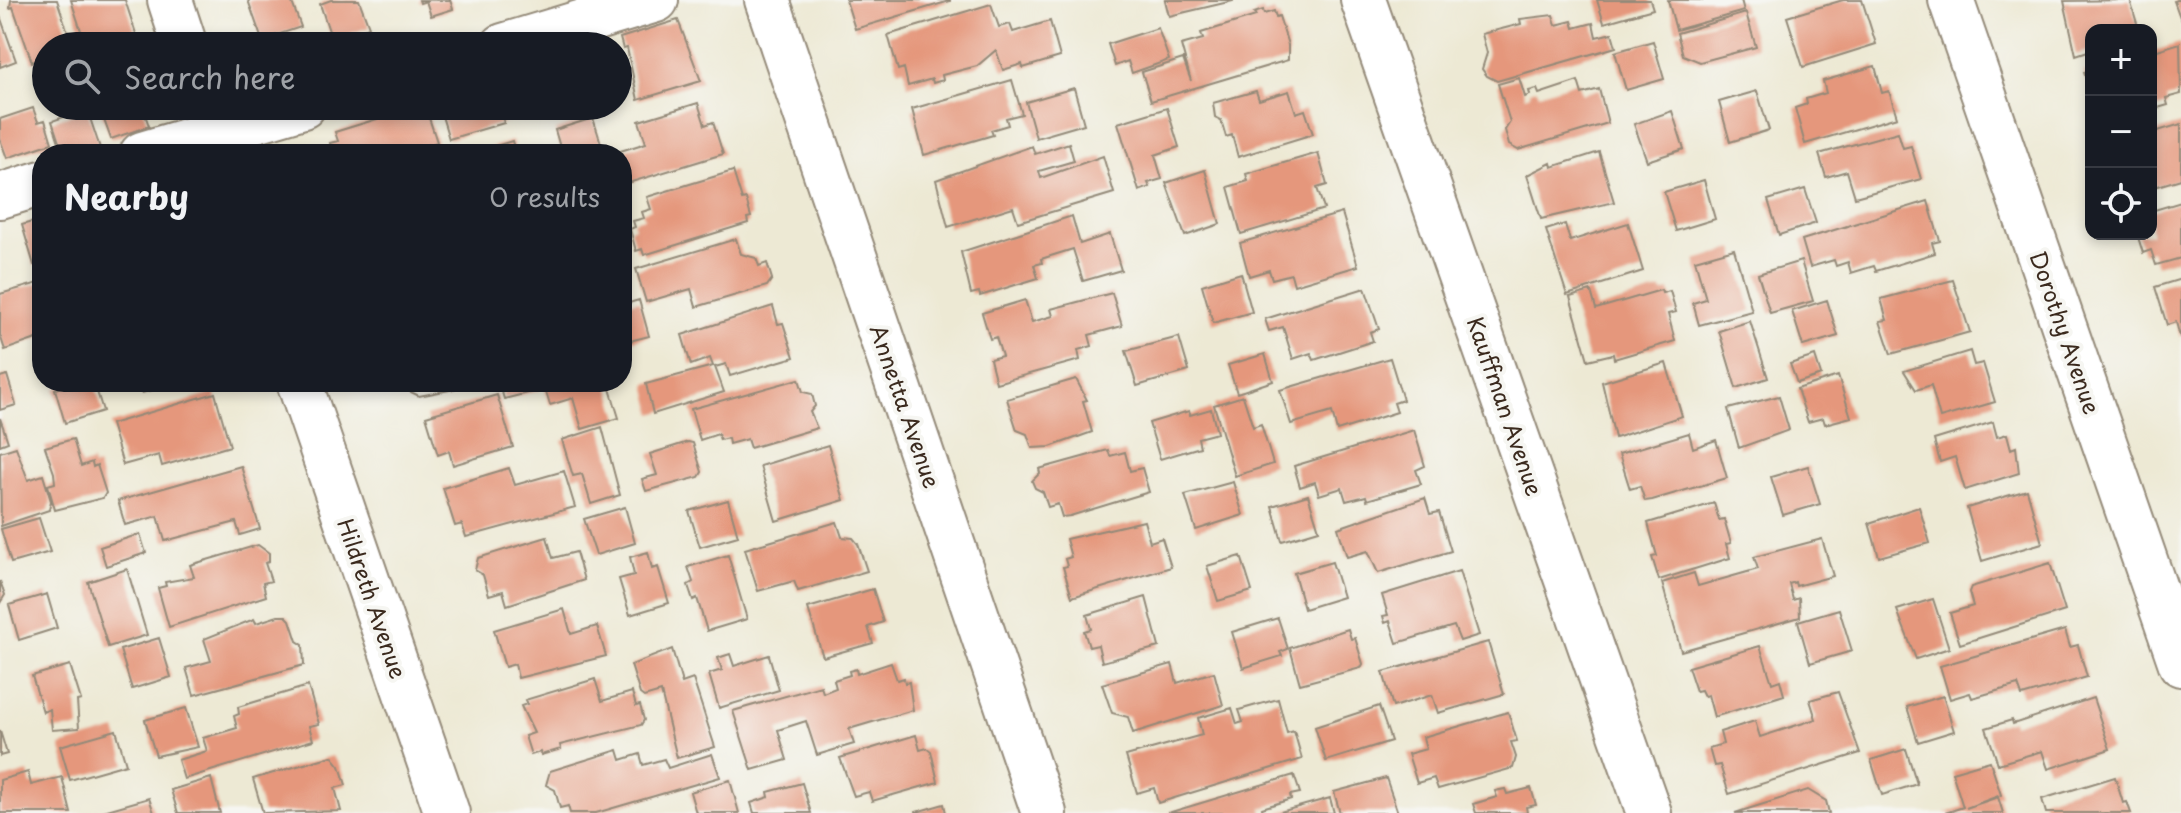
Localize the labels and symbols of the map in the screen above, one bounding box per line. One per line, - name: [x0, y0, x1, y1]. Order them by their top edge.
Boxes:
- street label: Dorothy Avenue: [2023, 246, 2109, 418]
- street label: Kauffman Avenue: [1460, 312, 1552, 500]
- street label: Annetta Avenue: [863, 320, 949, 492]
- street label: Hildreth Avenue: [330, 513, 416, 683]

